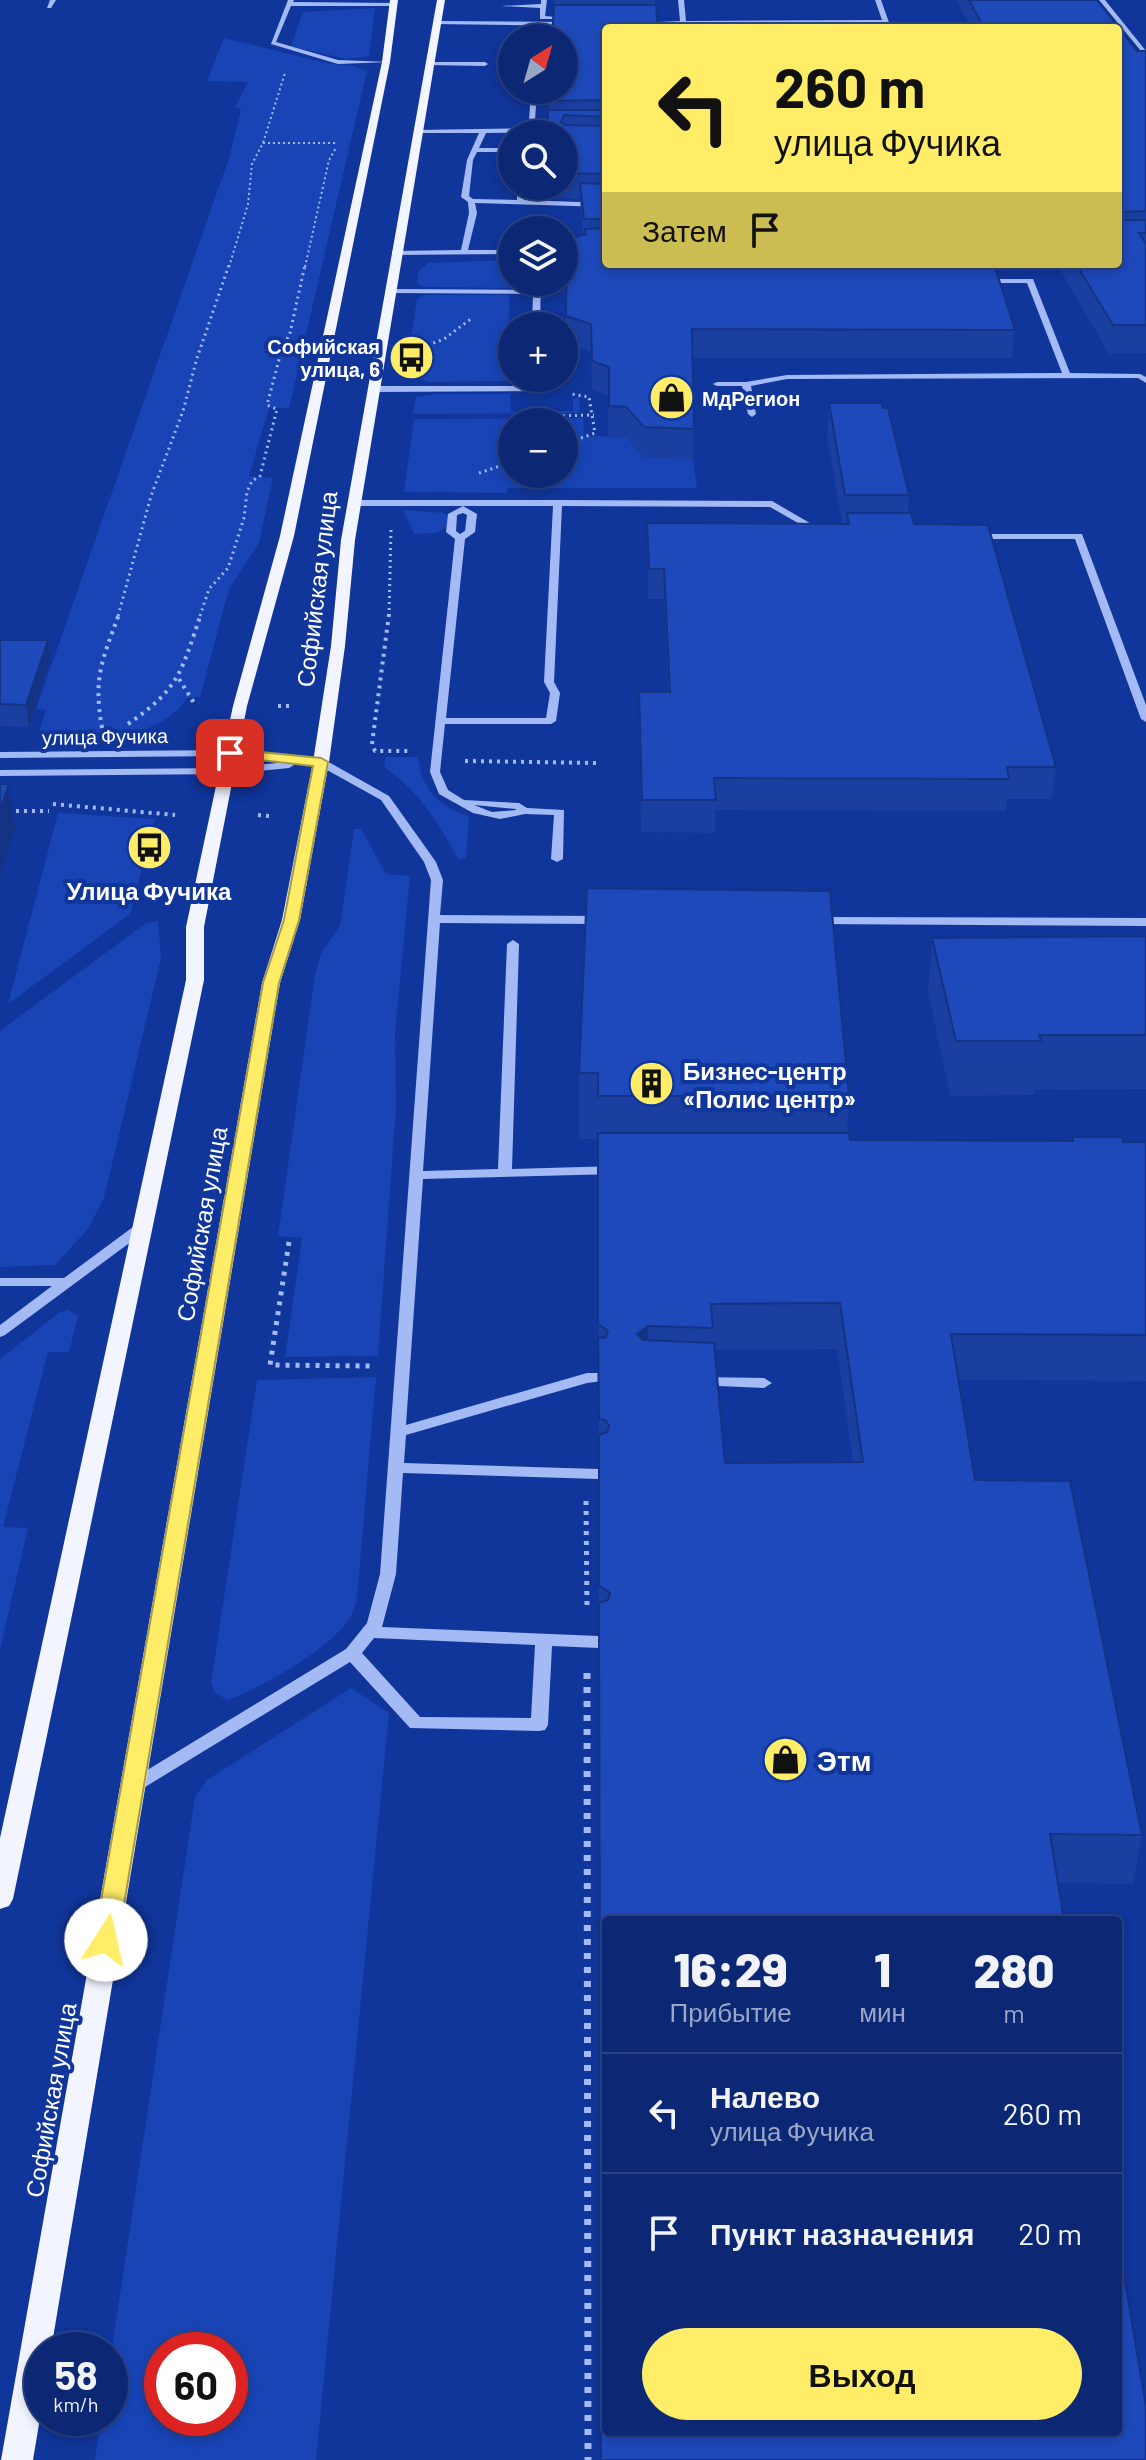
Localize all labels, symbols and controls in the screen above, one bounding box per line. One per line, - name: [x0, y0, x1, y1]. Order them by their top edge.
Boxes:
- north arrow: [498, 24, 578, 104]
- map controls: [498, 24, 578, 488]
- text: 260 m: [774, 52, 925, 119]
- icon: left: [642, 56, 746, 160]
- button: search: [498, 120, 578, 200]
- text: улица Фучика: [774, 120, 1001, 163]
- icon: arrive: [743, 208, 787, 252]
- text: Затем: [642, 212, 727, 248]
- button: layers: [498, 216, 578, 296]
- button: +: [498, 312, 578, 392]
- place label: Софийская улица, 6: [267, 334, 380, 381]
- bus stop icon: Софийская улица, 6: [387, 334, 435, 382]
- shop icon: МдРегион: [647, 374, 695, 422]
- place label: МдРегион: [702, 386, 800, 410]
- button: −: [498, 408, 578, 488]
- street label: Софийская улица: [290, 489, 342, 689]
- pin: [196, 719, 264, 787]
- street label: улица Фучика: [42, 723, 169, 749]
- icon: arrive: [208, 731, 252, 775]
- bus stop icon: Улица Фучика: [125, 824, 173, 872]
- place label: Улица Фучика: [67, 876, 232, 905]
- place label: Бизнес-центр «Полис центр»: [683, 1056, 856, 1113]
- building icon: Бизнес-центр «Полис центр»: [628, 1060, 676, 1108]
- street label: Софийская улица: [170, 1124, 233, 1324]
- shop icon: Этм: [762, 1736, 810, 1784]
- place label: Этм: [817, 1743, 871, 1777]
- position arrow: [64, 1898, 148, 1982]
- text: 16:29: [674, 1939, 788, 1997]
- text: 1: [874, 1939, 891, 1997]
- text: 280: [973, 1940, 1054, 1998]
- text: Прибытие: [670, 1996, 792, 2027]
- text: мин: [859, 1996, 906, 2027]
- text: m: [1003, 1997, 1025, 2028]
- street label: Софийская улица: [19, 2000, 82, 2200]
- text: Налево: [710, 2078, 820, 2114]
- icon: left: [642, 2091, 686, 2135]
- text: 260 m: [1003, 2095, 1082, 2131]
- text: улица Фучика: [710, 2115, 874, 2146]
- icon: arrive: [642, 2211, 686, 2255]
- text: Пункт назначения: [710, 2215, 974, 2251]
- text: 20 m: [1018, 2215, 1082, 2251]
- button: Выход: [642, 2328, 1082, 2420]
- speed limit sign: 60: [144, 2332, 248, 2436]
- text: 58: [54, 2350, 98, 2398]
- text: km/h: [53, 2392, 99, 2416]

